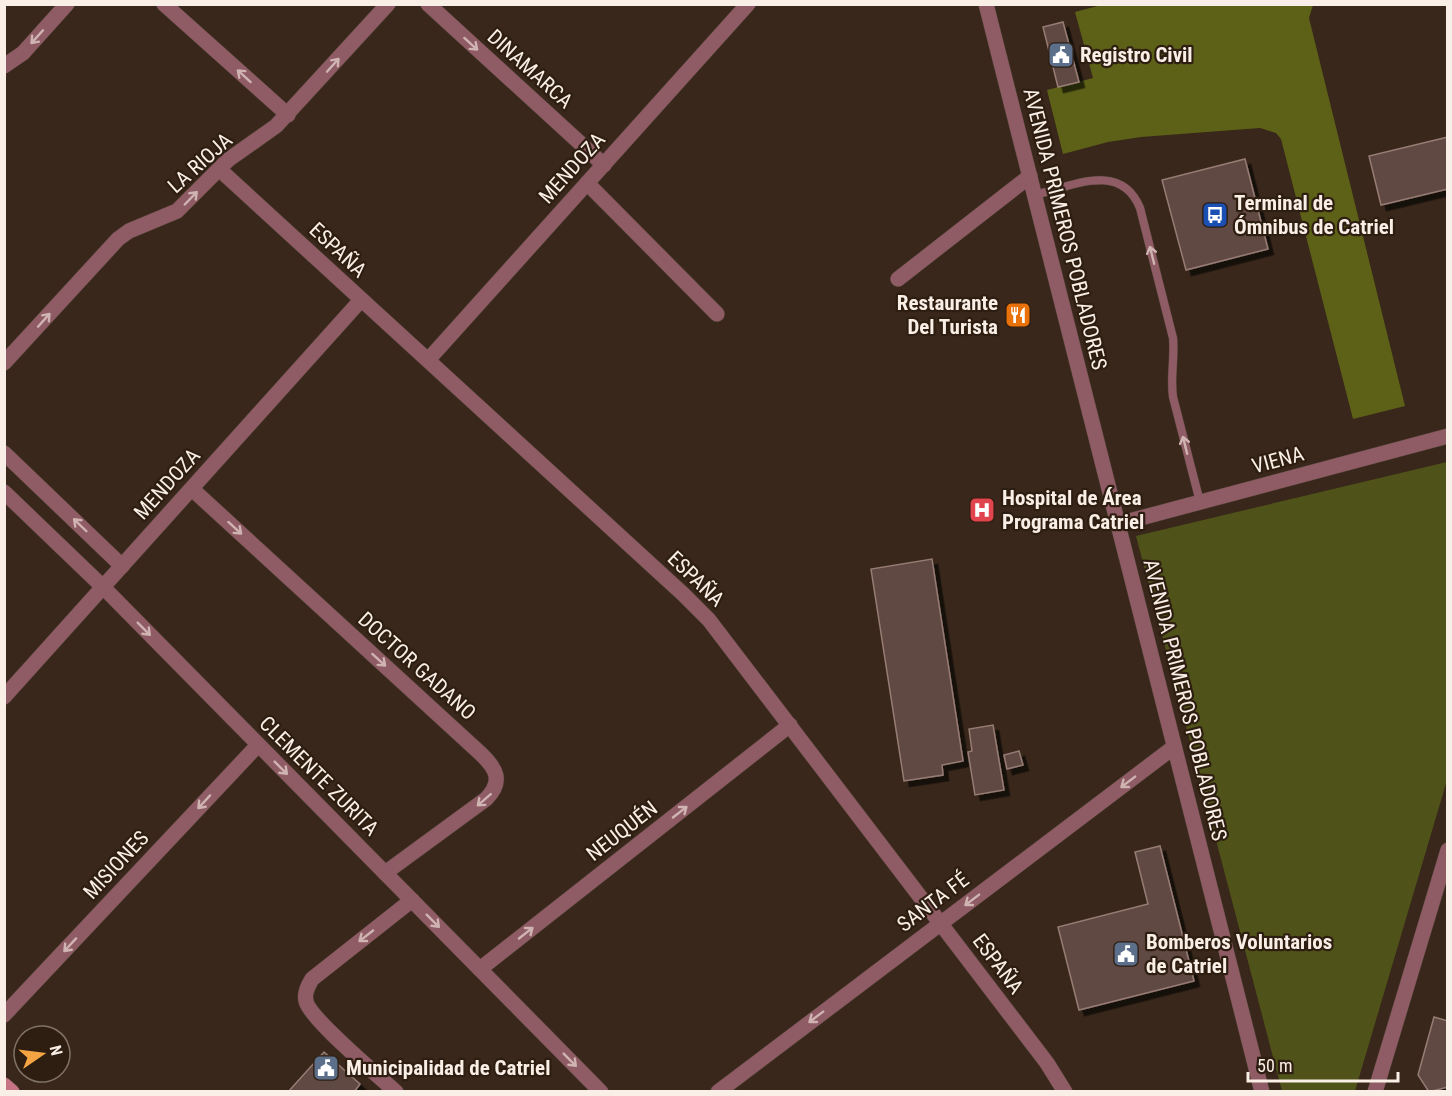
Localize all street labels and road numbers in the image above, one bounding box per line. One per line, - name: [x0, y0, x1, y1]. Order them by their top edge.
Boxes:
- street label: DINAMARCA: [483, 25, 577, 113]
- street label: AVENIDA PRIMEROS POBLADORES: [1018, 86, 1112, 372]
- street label: LA RIOJA: [163, 128, 237, 198]
- street label: MENDOZA: [534, 128, 610, 208]
- street label: ESPAÑA: [305, 218, 371, 282]
- street label: VIENA: [1249, 442, 1307, 478]
- street label: MENDOZA: [129, 444, 205, 524]
- street label: ESPAÑA: [663, 546, 729, 612]
- street label: AVENIDA PRIMEROS POBLADORES: [1138, 557, 1232, 843]
- street label: DOCTOR GADANO: [353, 607, 481, 725]
- street label: CLEMENTE ZURITA: [254, 711, 384, 841]
- street label: NEUQUÉN: [582, 796, 662, 866]
- street label: MISIONES: [79, 826, 154, 904]
- street label: SANTA FÉ: [893, 867, 973, 937]
- street label: ESPAÑA: [968, 929, 1028, 999]

